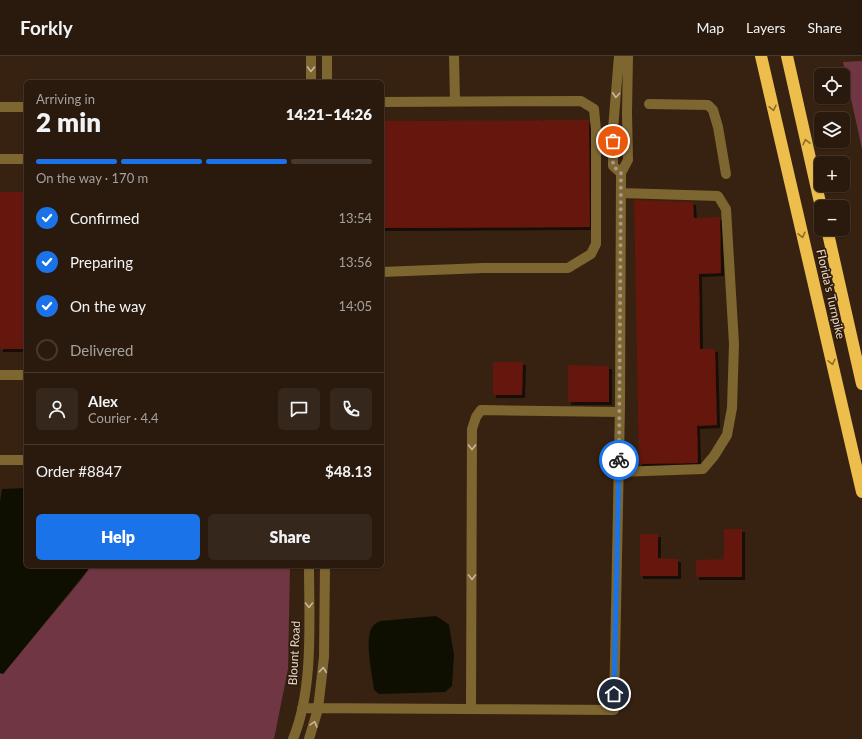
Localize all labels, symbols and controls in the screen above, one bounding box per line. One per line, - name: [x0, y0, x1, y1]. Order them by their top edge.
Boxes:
- text: Forkly: [20, 16, 73, 39]
- text: Map: [696, 19, 724, 36]
- text: Layers: [746, 19, 786, 36]
- text: Share: [808, 19, 842, 36]
- one-way arrow: [307, 66, 315, 72]
- map controls: [814, 68, 850, 236]
- button: locate: [814, 68, 850, 104]
- text: Arriving in: [36, 91, 95, 107]
- one-way arrow: [611, 92, 620, 98]
- text: 14:21–14:26: [286, 105, 372, 123]
- one-way arrow: [769, 105, 777, 112]
- text: 2 min: [36, 106, 101, 138]
- button: layers: [814, 112, 850, 148]
- pin: [596, 124, 630, 158]
- icon: bag: [602, 130, 624, 152]
- one-way arrow: [803, 139, 811, 145]
- button: +: [814, 156, 850, 192]
- text: On the way · 170 m: [36, 170, 148, 186]
- button: −: [814, 200, 850, 236]
- icon: check: [36, 207, 58, 229]
- text: Confirmed: [70, 209, 139, 227]
- text: 13:54: [339, 210, 372, 226]
- one-way arrow: [798, 232, 806, 238]
- street label: Florida's Turnpike: [813, 248, 849, 340]
- icon: check: [36, 251, 58, 273]
- text: Preparing: [70, 253, 133, 271]
- text: 13:56: [339, 254, 372, 270]
- icon: check: [36, 295, 58, 317]
- text: On the way: [70, 297, 146, 315]
- text: 14:05: [339, 298, 372, 314]
- text: Delivered: [70, 341, 133, 359]
- one-way arrow: [827, 358, 835, 365]
- button: person: [36, 388, 78, 430]
- button: chat: [278, 388, 320, 430]
- button: phone: [330, 388, 372, 430]
- text: Alex: [88, 392, 118, 410]
- text: Courier · 4.4: [88, 410, 159, 426]
- courier: [599, 440, 639, 480]
- one-way arrow: [468, 444, 476, 450]
- icon: bike: [608, 449, 630, 471]
- text: Order #8847: [36, 462, 122, 480]
- text: $48.13: [325, 462, 372, 480]
- button: Help: [36, 514, 200, 560]
- button: Share: [208, 514, 372, 560]
- one-way arrow: [468, 574, 476, 580]
- one-way arrow: [305, 602, 313, 608]
- street label: Blount Road: [285, 620, 303, 686]
- one-way arrow: [318, 667, 327, 673]
- pin: [597, 677, 631, 711]
- icon: home: [603, 683, 625, 705]
- one-way arrow: [309, 721, 318, 728]

